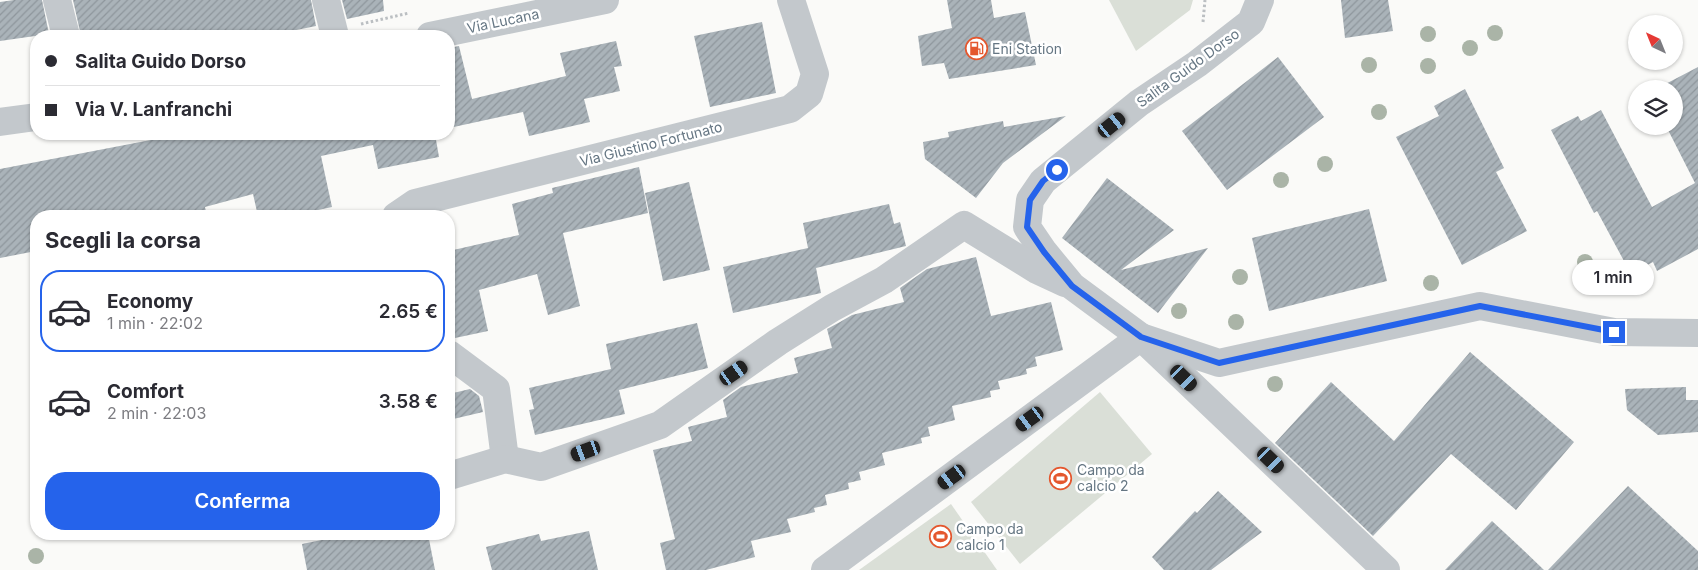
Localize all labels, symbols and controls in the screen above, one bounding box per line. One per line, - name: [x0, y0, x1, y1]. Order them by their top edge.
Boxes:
- street label: Via Lucana: [465, 5, 540, 36]
- north arrow: [1628, 15, 1682, 70]
- map controls: [1628, 15, 1683, 135]
- street label: Salita Guido Dorso: [1133, 25, 1242, 111]
- fuel station icon: Eni Station: [964, 37, 988, 61]
- place label: Eni Station: [992, 40, 1062, 57]
- text: Salita Guido Dorso: [75, 50, 246, 73]
- button: layers: [1628, 80, 1683, 135]
- text: Via V. Lanfranchi: [75, 98, 232, 121]
- car: [1095, 110, 1128, 140]
- street label: Via Giustino Fortunato: [578, 118, 724, 169]
- route start: [1046, 159, 1068, 181]
- text: Scegli la corsa: [45, 227, 201, 253]
- callout: 1 min: [1573, 260, 1655, 294]
- text: 1 min: [1593, 267, 1633, 287]
- icon: car: [47, 289, 92, 334]
- text: Economy: [107, 290, 193, 313]
- text: 2.65 €: [379, 300, 438, 323]
- text: 1 min · 22:02: [107, 313, 203, 333]
- route end: [1603, 321, 1625, 343]
- car: [717, 358, 750, 388]
- car: [1168, 362, 1200, 394]
- icon: car: [47, 379, 92, 424]
- text: Comfort: [107, 380, 184, 403]
- text: 3.58 €: [379, 390, 438, 413]
- text: 2 min · 22:03: [107, 403, 206, 423]
- car: [1013, 404, 1046, 434]
- car: [569, 439, 602, 463]
- car: [1255, 444, 1287, 476]
- place label: Campo da calcio 2: [1077, 461, 1145, 494]
- car: [935, 462, 968, 492]
- sports icon: Campo da calcio 2: [1049, 466, 1073, 490]
- button: Conferma: [45, 472, 440, 530]
- place label: Campo da calcio 1: [956, 520, 1024, 553]
- sports icon: Campo da calcio 1: [928, 525, 952, 549]

